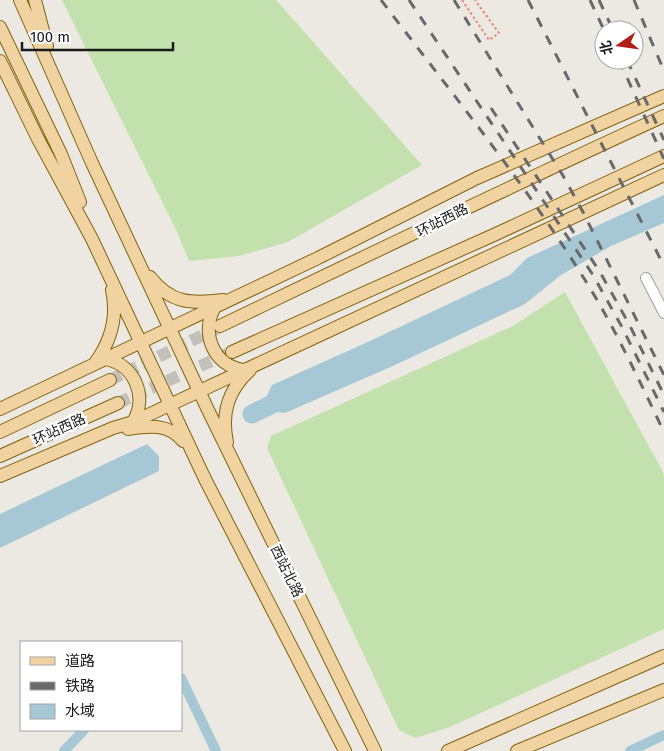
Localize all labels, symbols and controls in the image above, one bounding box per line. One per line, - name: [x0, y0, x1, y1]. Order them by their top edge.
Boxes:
- scale bar: [22, 20, 174, 52]
- north arrow: [594, 20, 644, 70]
- text: 100 m: [30, 28, 70, 46]
- text: 北: [597, 39, 617, 57]
- street label: 环站西路: [413, 200, 471, 241]
- street label: 环站西路: [30, 410, 88, 449]
- street label: 西站北路: [267, 542, 306, 600]
- legend: [20, 641, 182, 731]
- text: 道路: [65, 652, 95, 670]
- text: 铁路: [65, 677, 95, 695]
- text: 水域: [65, 702, 95, 720]

